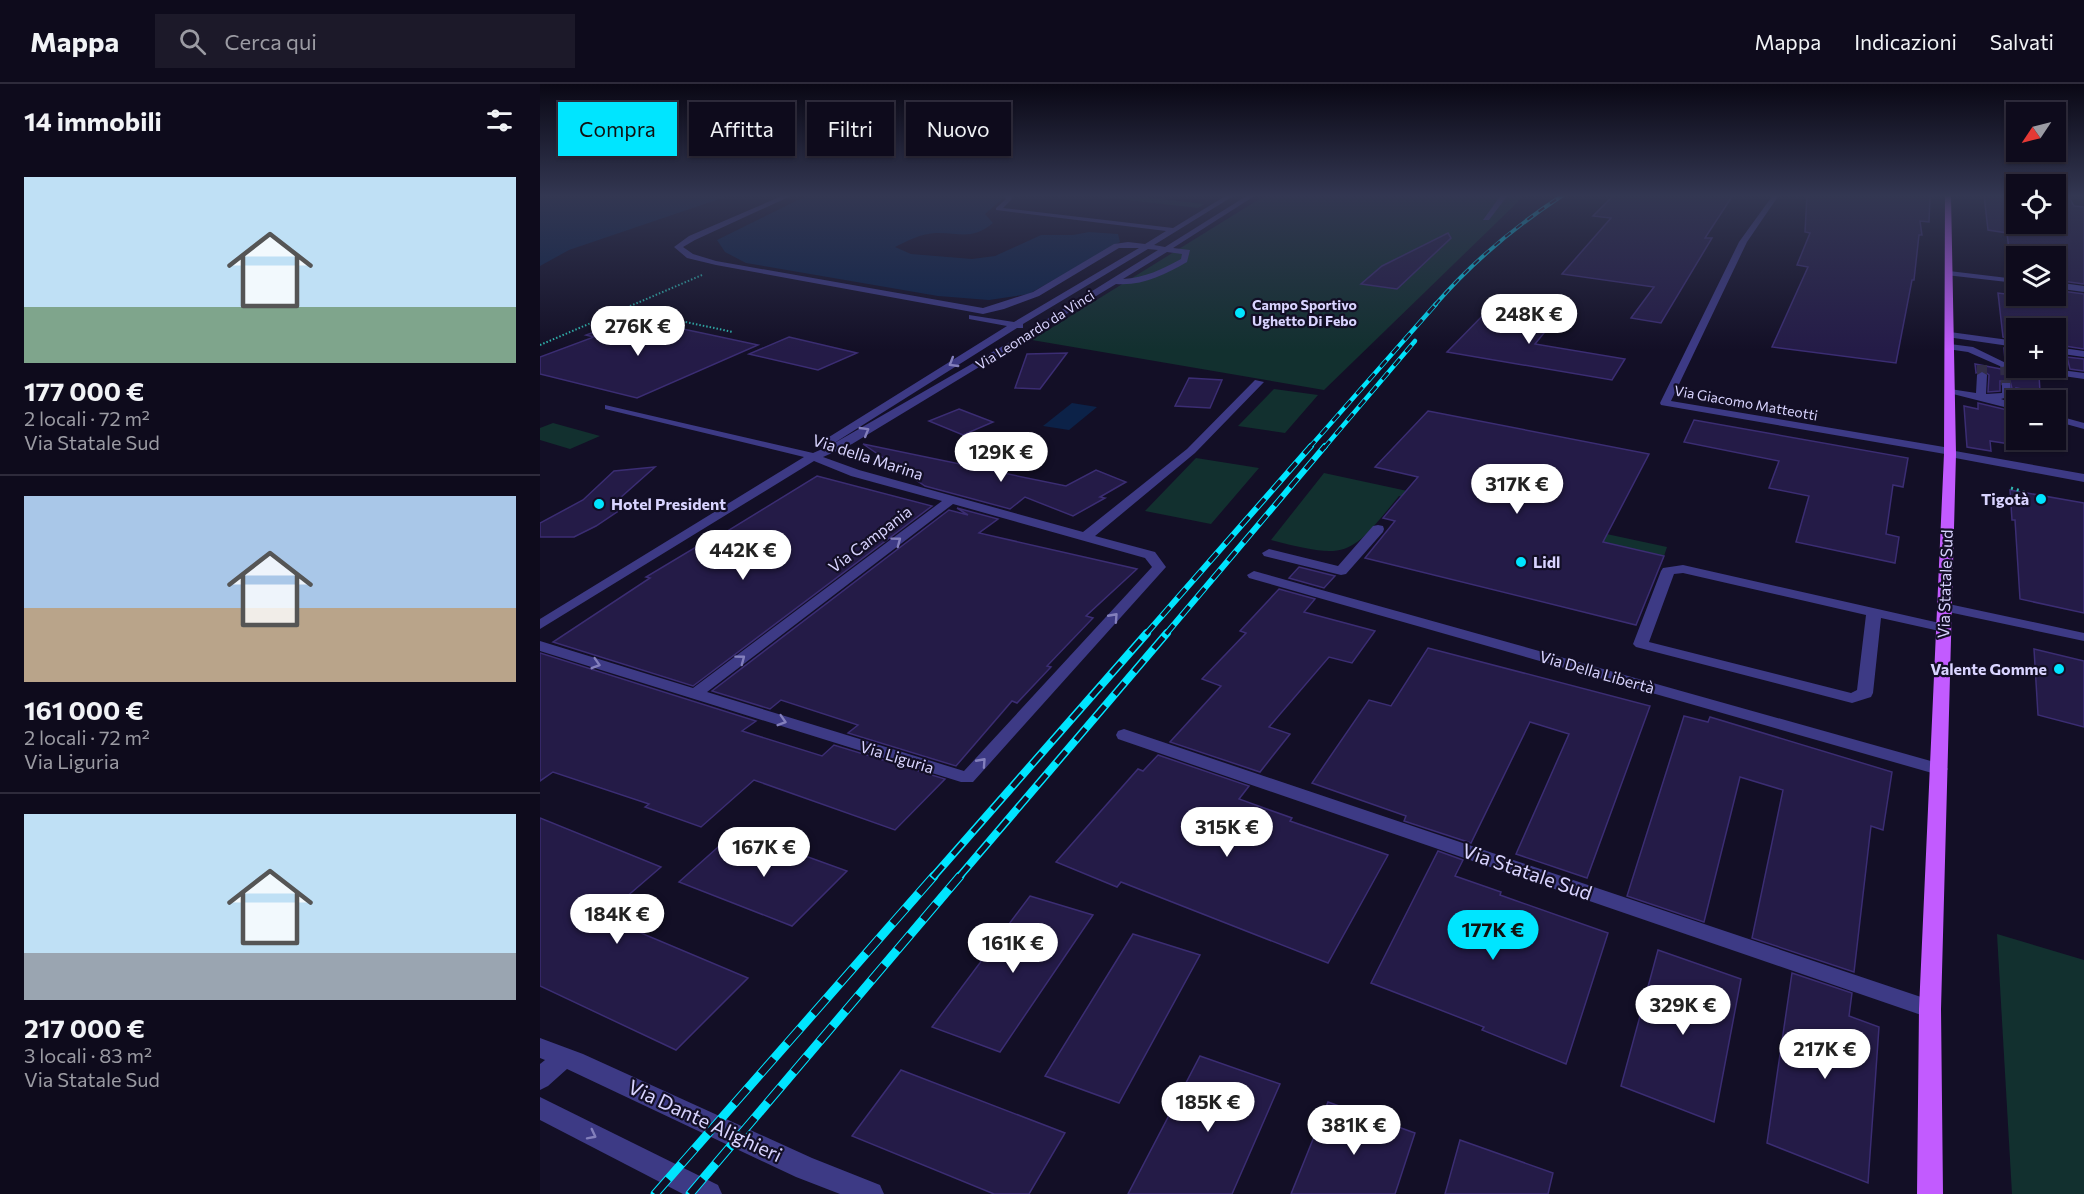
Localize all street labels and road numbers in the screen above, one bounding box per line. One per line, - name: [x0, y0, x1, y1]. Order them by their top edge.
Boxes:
- street label: Via Leonardo da Vinci: [972, 286, 1097, 373]
- street label: Via Giacomo Matteotti: [1673, 381, 1819, 424]
- street label: Via della Marina: [810, 430, 926, 483]
- street label: Via Campania: [824, 501, 915, 576]
- street label: Via Statale Sud: [1933, 529, 1956, 639]
- street label: Via Della Libertà: [1537, 646, 1657, 697]
- street label: Via Liguria: [858, 736, 936, 777]
- street label: Via Statale Sud: [1459, 838, 1595, 905]
- street label: Via Dante Alighieri: [624, 1074, 786, 1166]

